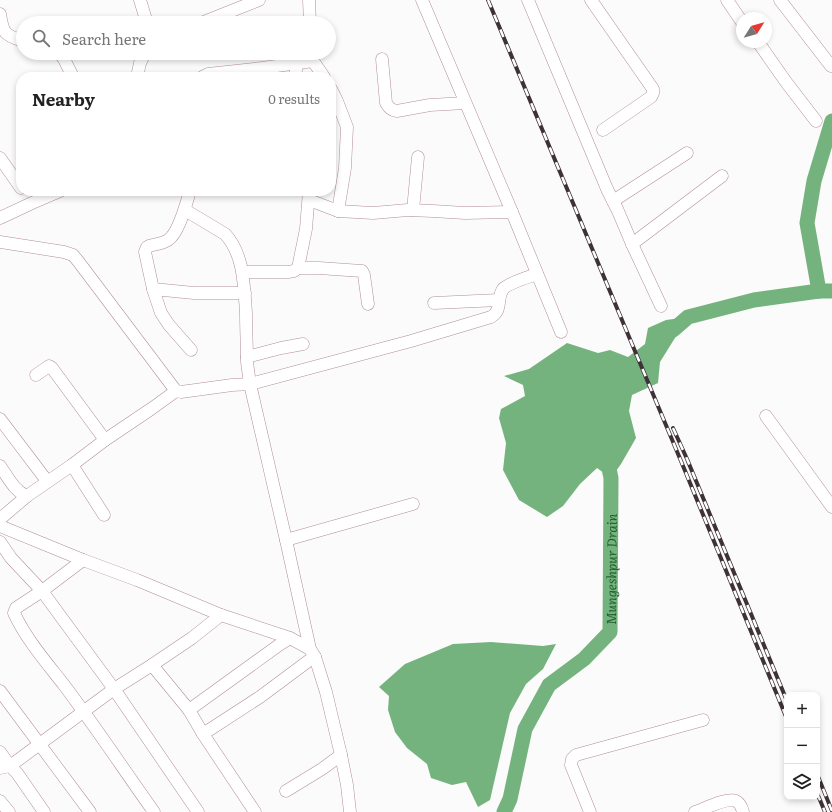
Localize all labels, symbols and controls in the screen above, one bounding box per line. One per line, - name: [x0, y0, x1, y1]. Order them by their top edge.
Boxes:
- north arrow: [736, 12, 772, 48]
- search box: [16, 16, 336, 60]
- icon: search: [30, 27, 52, 49]
- text: Search here: [62, 27, 146, 50]
- text: Nearby: [32, 86, 95, 111]
- text: 0 results: [268, 89, 320, 108]
- water label: Mungeshpur Drain: [601, 513, 620, 625]
- map controls: [784, 692, 820, 800]
- button: +: [784, 692, 820, 728]
- button: −: [784, 728, 820, 764]
- button: layers: [784, 764, 820, 800]

